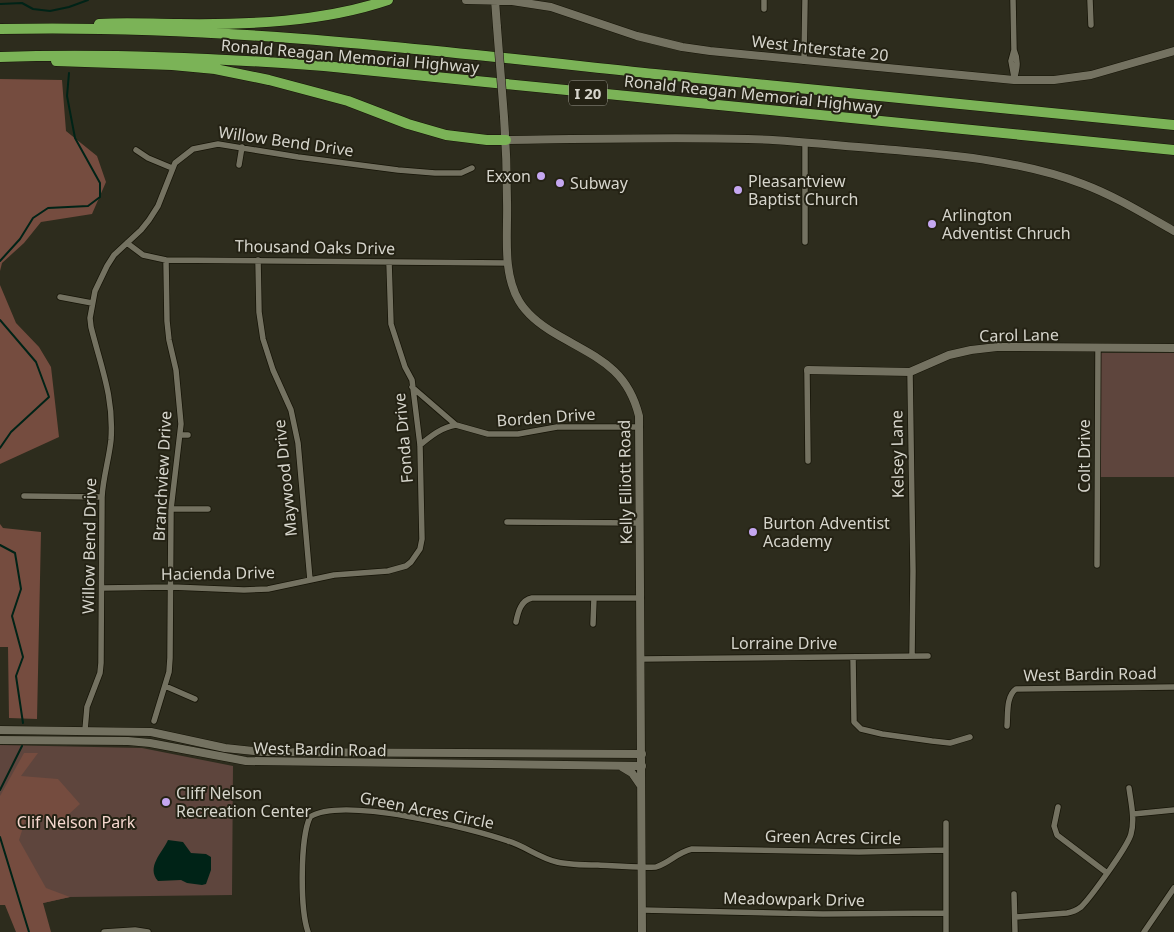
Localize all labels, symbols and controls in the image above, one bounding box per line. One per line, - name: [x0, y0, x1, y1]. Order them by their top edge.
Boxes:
- street label: West Interstate 20: [750, 30, 890, 66]
- street label: Ronald Reagan Memorial Highway: [220, 34, 481, 78]
- street label: Ronald Reagan Memorial Highway: [623, 70, 884, 119]
- road number: I 20: [569, 80, 607, 106]
- street label: Willow Bend Drive: [217, 121, 355, 161]
- place label: Exxon: [486, 165, 531, 187]
- marker: Exxon: [535, 170, 547, 182]
- place label: Pleasantview Baptist Church: [748, 170, 858, 210]
- place label: Subway: [570, 172, 629, 194]
- marker: Subway: [554, 177, 566, 189]
- marker: Pleasantview Baptist Church: [732, 184, 744, 196]
- place label: Arlington Adventist Chruch: [942, 204, 1071, 244]
- marker: Arlington Adventist Chruch: [926, 218, 938, 230]
- street label: Thousand Oaks Drive: [235, 235, 395, 259]
- street label: Carol Lane: [979, 323, 1059, 347]
- street label: Fonda Drive: [388, 392, 418, 484]
- street label: Borden Drive: [496, 403, 596, 431]
- street label: Branchview Drive: [148, 410, 176, 542]
- street label: Kelsey Lane: [885, 410, 909, 498]
- street label: Maywood Drive: [268, 419, 302, 537]
- street label: Colt Drive: [1073, 419, 1095, 493]
- street label: Kelly Elliott Road: [613, 420, 637, 544]
- street label: Willow Bend Drive: [77, 478, 101, 614]
- place label: Burton Adventist Academy: [763, 512, 890, 552]
- marker: Burton Adventist Academy: [747, 526, 759, 538]
- street label: Hacienda Drive: [161, 561, 275, 585]
- street label: Lorraine Drive: [731, 632, 837, 654]
- street label: West Bardin Road: [1023, 662, 1157, 686]
- street label: West Bardin Road: [253, 737, 387, 761]
- place label: Cliff Nelson Recreation Center: [176, 782, 311, 822]
- street label: Green Acres Circle: [358, 786, 496, 834]
- marker: Cliff Nelson Recreation Center: [160, 796, 172, 808]
- park label: Clif Nelson Park: [17, 811, 136, 833]
- street label: Green Acres Circle: [765, 825, 901, 849]
- street label: Meadowpark Drive: [723, 887, 865, 911]

